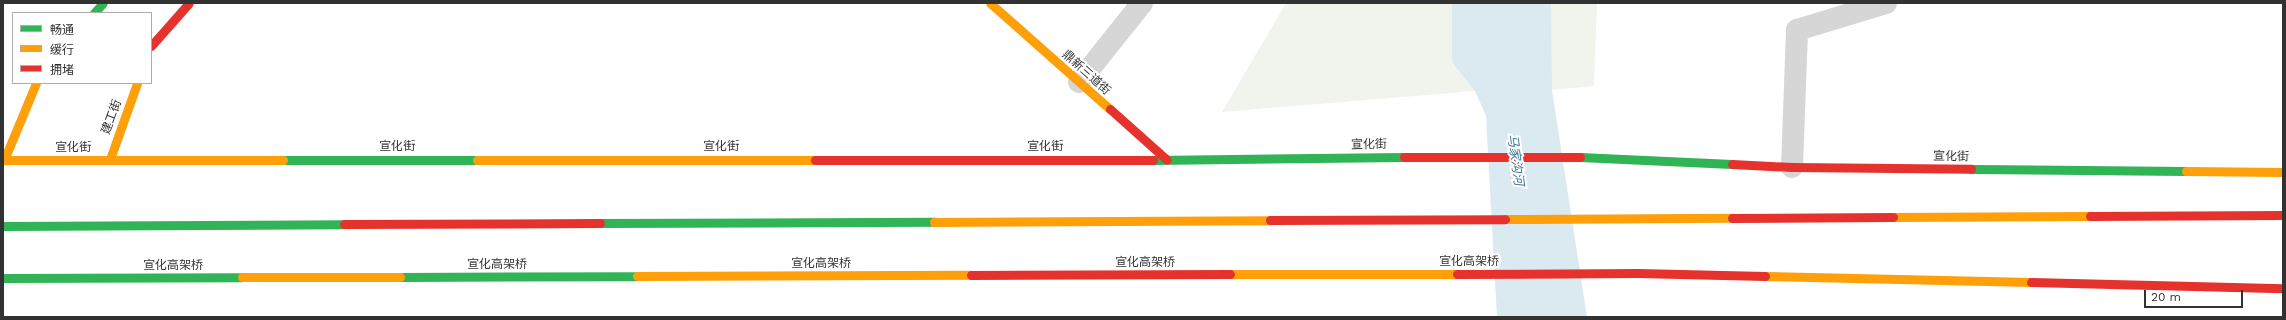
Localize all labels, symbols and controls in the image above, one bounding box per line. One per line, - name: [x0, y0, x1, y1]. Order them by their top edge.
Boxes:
- legend: [12, 12, 152, 84]
- text: 畅通: [50, 23, 74, 37]
- text: 缓行: [50, 43, 74, 57]
- street label: 鼎新三道街: [1059, 48, 1113, 98]
- text: 拥堵: [50, 63, 74, 77]
- street label: 建工街: [99, 98, 125, 136]
- water label: 马家沟河: [1504, 133, 1526, 187]
- street label: 宣化街: [1351, 137, 1387, 153]
- street label: 宣化街: [379, 140, 415, 154]
- street label: 宣化街: [703, 140, 739, 154]
- street label: 宣化街: [1027, 140, 1063, 154]
- street label: 宣化街: [55, 141, 91, 155]
- street label: 宣化街: [1933, 149, 1969, 165]
- street label: 宣化高架桥: [1439, 255, 1499, 269]
- street label: 宣化高架桥: [1115, 256, 1175, 270]
- street label: 宣化高架桥: [791, 257, 851, 271]
- street label: 宣化高架桥: [467, 258, 527, 272]
- street label: 宣化高架桥: [143, 259, 203, 273]
- scale bar: [2146, 282, 2245, 308]
- text: 20 m: [2151, 290, 2181, 304]

